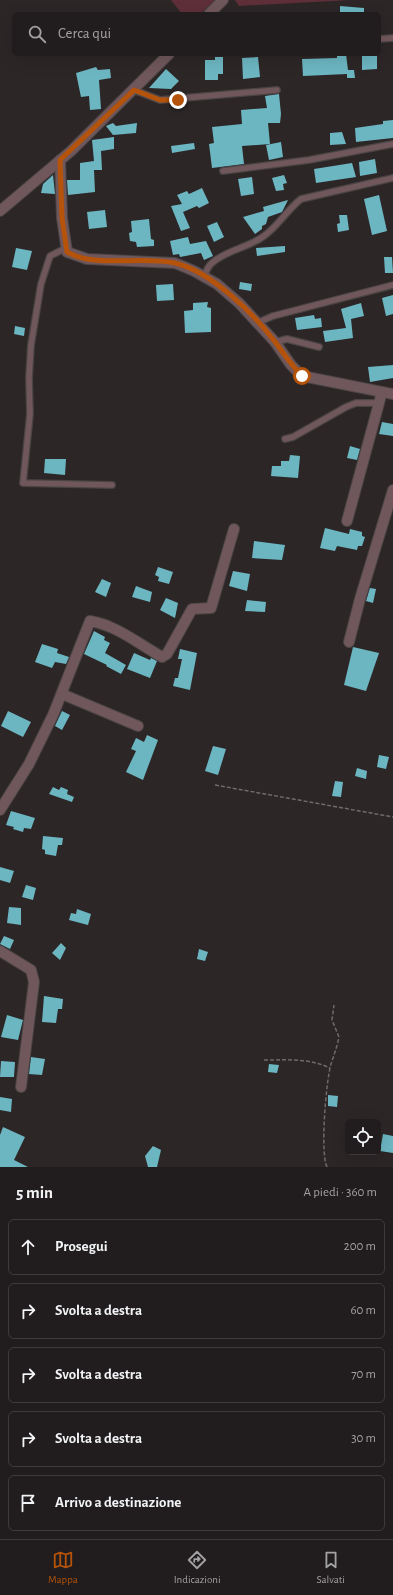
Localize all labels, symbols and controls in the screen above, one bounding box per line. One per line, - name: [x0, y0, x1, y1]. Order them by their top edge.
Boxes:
- search box: [12, 12, 381, 56]
- icon: search: [26, 23, 48, 45]
- text: Cerca qui: [58, 26, 111, 41]
- route end: [169, 91, 187, 109]
- route start: [293, 367, 311, 385]
- map controls: [345, 1119, 381, 1155]
- button: locate: [345, 1119, 381, 1155]
- text: 5 min: [16, 1184, 53, 1201]
- text: A piedi · 360 m: [304, 1186, 377, 1199]
- icon: ahead: [17, 1236, 39, 1258]
- text: Prosegui: [55, 1239, 108, 1254]
- text: 200 m: [344, 1240, 376, 1253]
- icon: right: [17, 1300, 39, 1322]
- text: Svolta a destra: [55, 1303, 142, 1318]
- text: 60 m: [350, 1304, 376, 1317]
- icon: right: [17, 1364, 39, 1386]
- text: Svolta a destra: [55, 1367, 142, 1382]
- text: 70 m: [351, 1368, 376, 1381]
- icon: right: [17, 1428, 39, 1450]
- text: Svolta a destra: [55, 1431, 142, 1446]
- text: 30 m: [351, 1432, 376, 1445]
- icon: arrive: [17, 1492, 39, 1514]
- text: Arrivo a destinazione: [55, 1495, 181, 1510]
- tab: Mappa: [48, 1549, 78, 1586]
- tab: Indicazioni: [174, 1549, 221, 1586]
- tab: Salvati: [317, 1549, 345, 1586]

